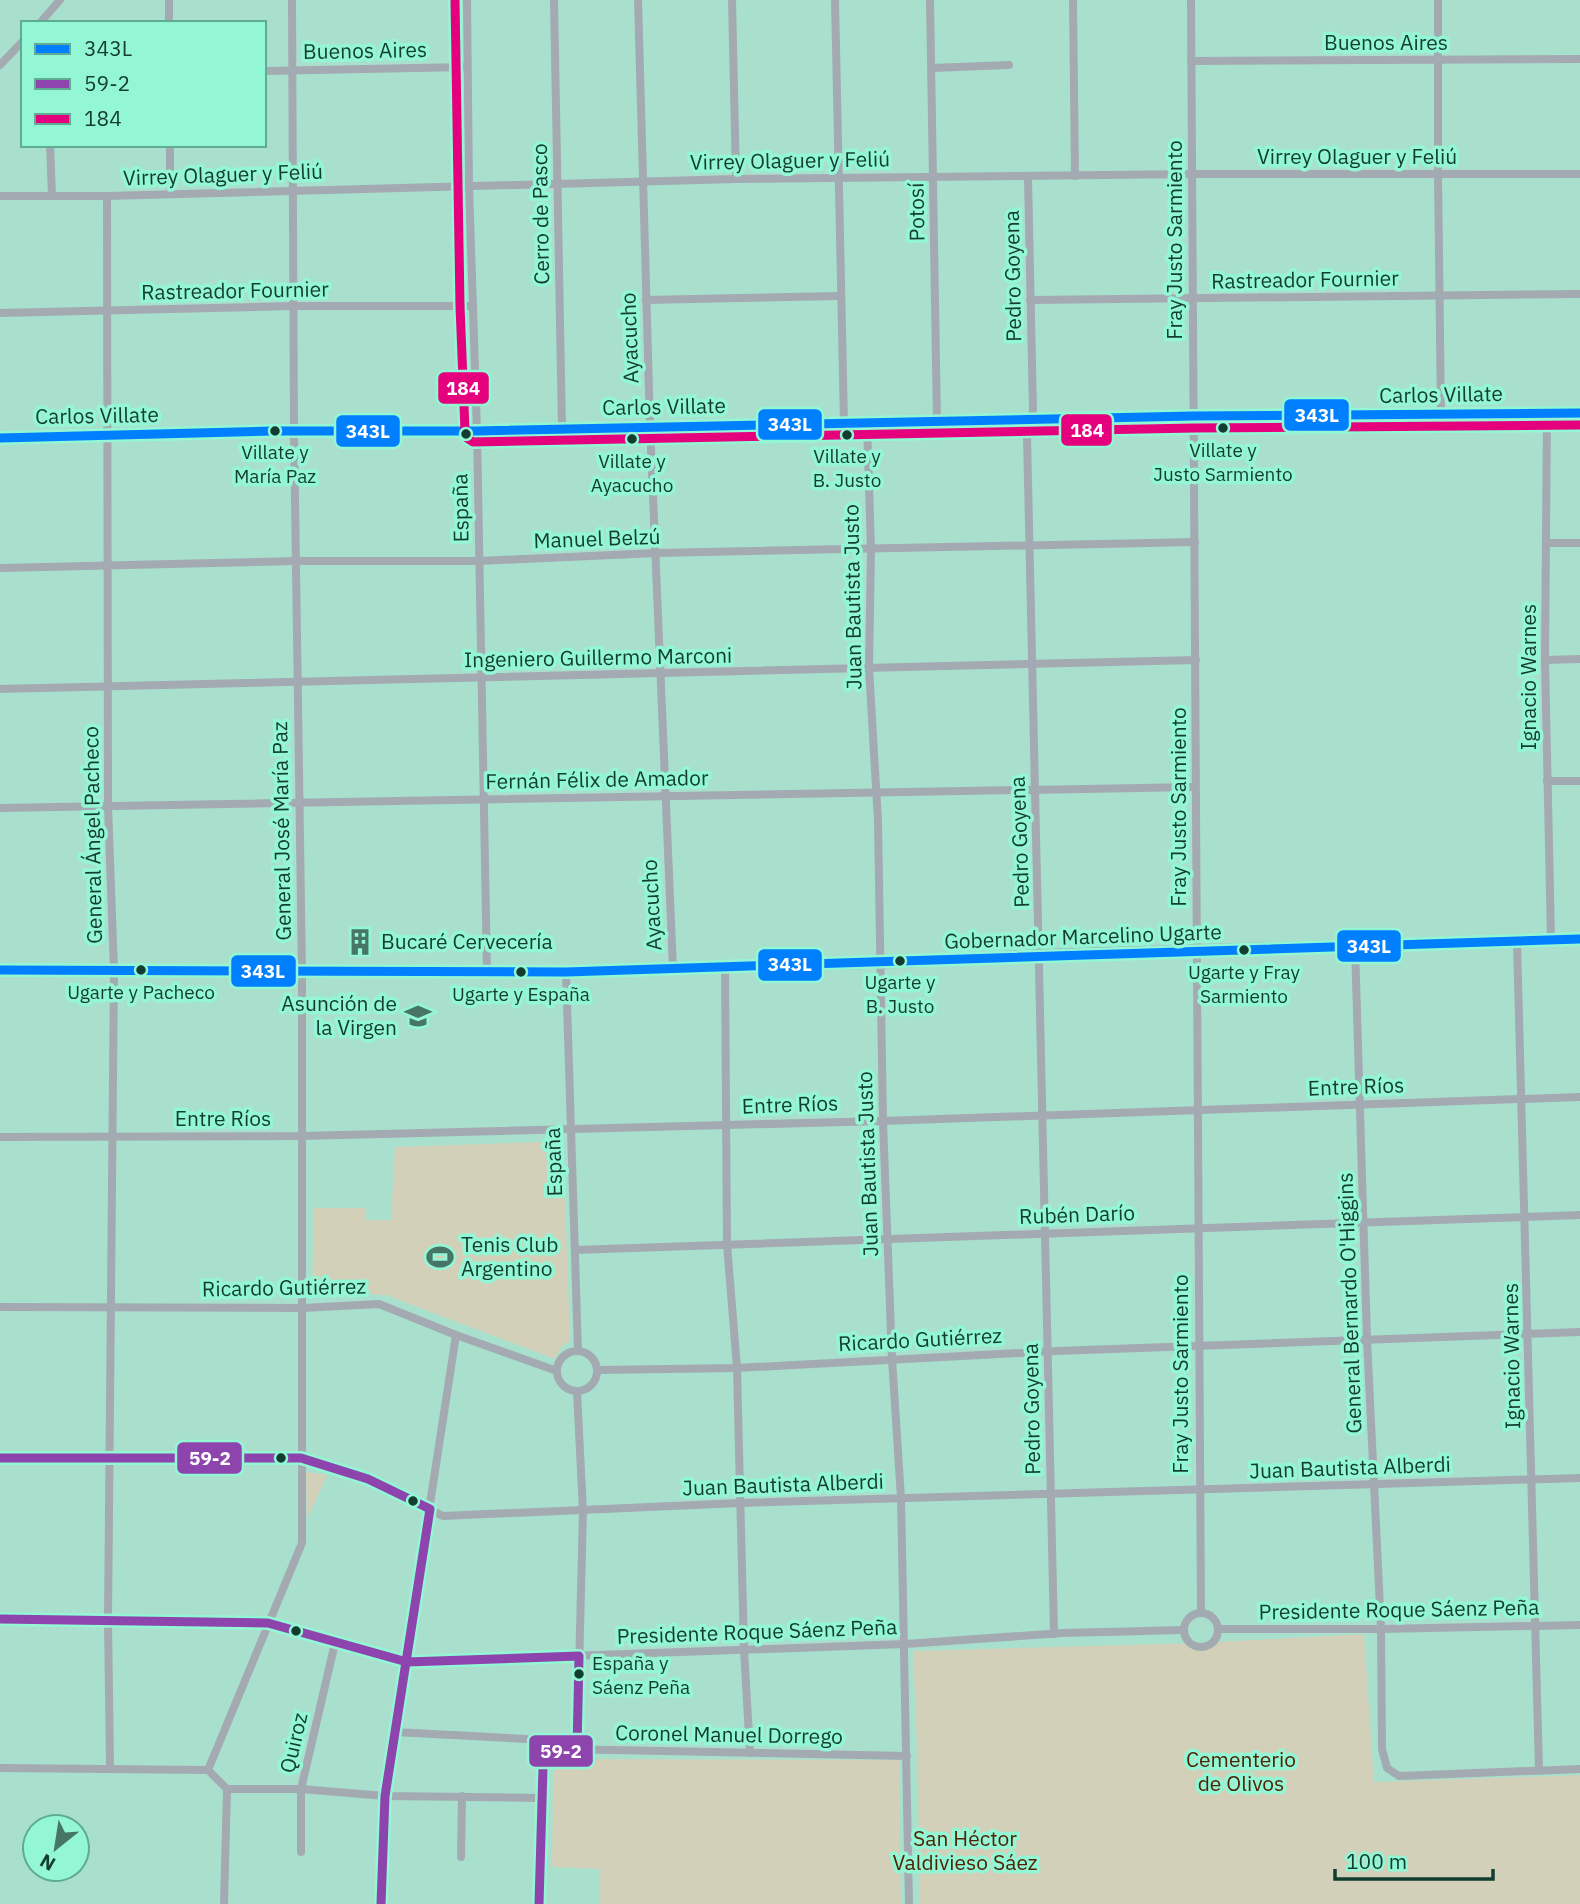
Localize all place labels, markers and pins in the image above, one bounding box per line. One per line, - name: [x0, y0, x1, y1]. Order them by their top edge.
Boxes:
- marker: Villate y Justo Sarmiento: [1216, 421, 1230, 435]
- marker: Villate y María Paz: [268, 424, 282, 438]
- unlabelled marker: [459, 427, 473, 441]
- marker: Villate y B. Justo: [840, 428, 854, 442]
- marker: Villate y Ayacucho: [625, 432, 639, 446]
- place label: Villate y Justo Sarmiento: [1153, 438, 1293, 486]
- place label: Villate y María Paz: [234, 440, 316, 488]
- place label: Villate y B. Justo: [813, 444, 881, 492]
- place label: Villate y Ayacucho: [591, 449, 673, 497]
- building icon: Bucaré Cervecería: [345, 927, 375, 957]
- place label: Bucaré Cervecería: [381, 927, 553, 955]
- marker: Ugarte y Fray Sarmiento: [1237, 943, 1251, 957]
- marker: Ugarte y B. Justo: [893, 954, 907, 968]
- place label: Ugarte y Fray Sarmiento: [1188, 960, 1301, 1008]
- marker: Ugarte y Pacheco: [134, 963, 148, 977]
- marker: Ugarte y España: [514, 965, 528, 979]
- place label: Ugarte y B. Justo: [865, 970, 936, 1018]
- place label: Ugarte y Pacheco: [67, 980, 215, 1004]
- place label: Ugarte y España: [452, 982, 590, 1006]
- place label: Asunción de la Virgen: [281, 989, 397, 1041]
- school or university icon: Asunción de la Virgen: [403, 1001, 433, 1031]
- place label: Tenis Club Argentino: [461, 1230, 558, 1282]
- sports icon: Tenis Club Argentino: [425, 1242, 455, 1272]
- unlabelled marker: [274, 1451, 288, 1465]
- unlabelled marker: [406, 1494, 420, 1508]
- unlabelled marker: [289, 1624, 303, 1638]
- place label: España y Sáenz Peña: [592, 1651, 690, 1699]
- marker: España y Sáenz Peña: [572, 1667, 586, 1681]

